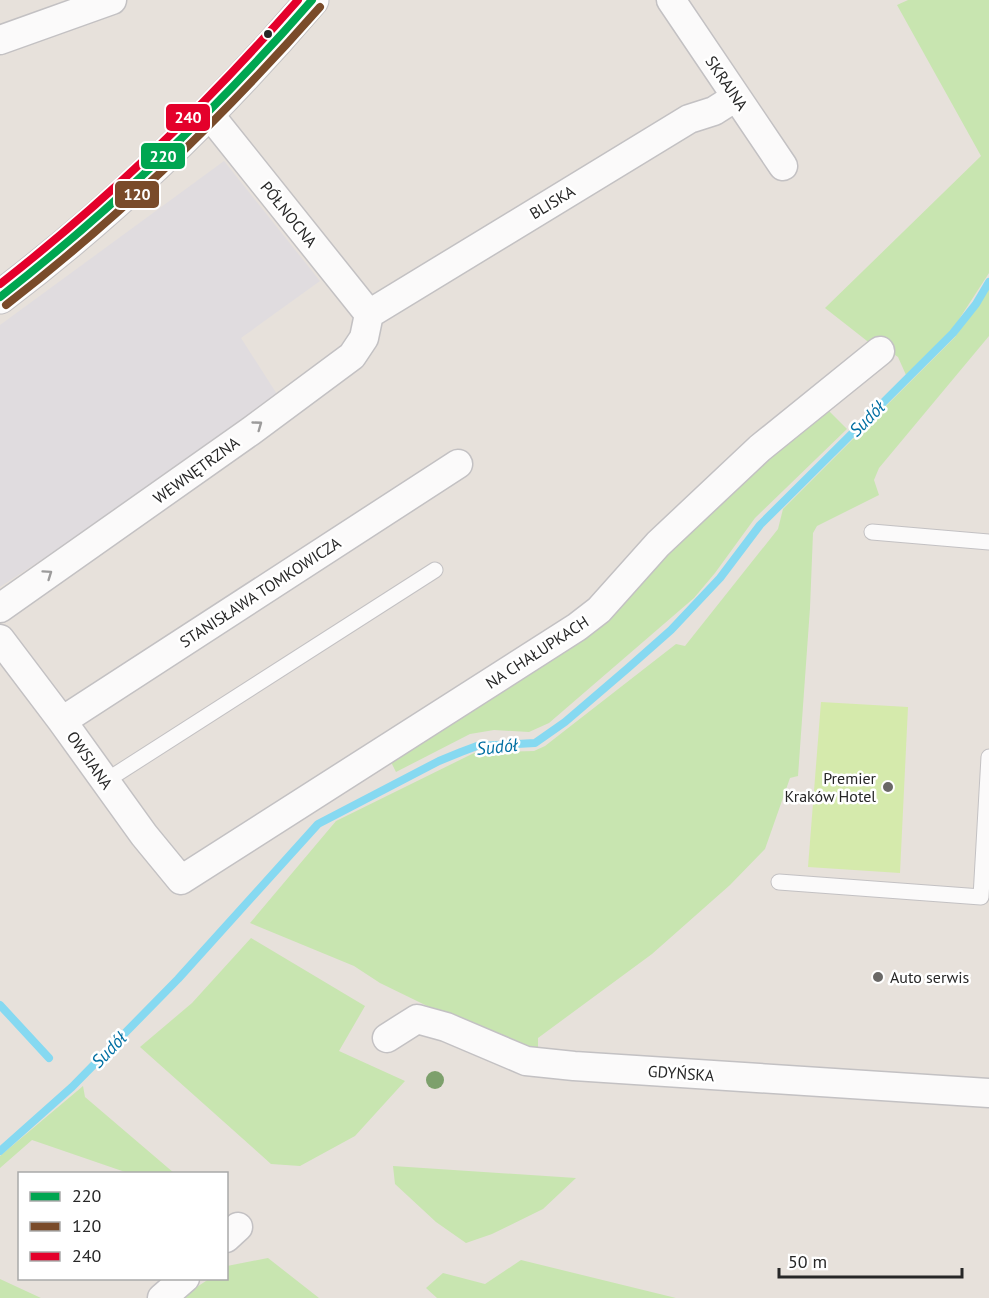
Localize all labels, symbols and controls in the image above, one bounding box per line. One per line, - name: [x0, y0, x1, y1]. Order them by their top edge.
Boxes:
- unlabelled marker: [262, 28, 274, 40]
- street label: SKRAJNA: [702, 52, 753, 115]
- line badge: 240: [165, 103, 211, 132]
- text: 240: [174, 107, 202, 127]
- line badge: 220: [140, 142, 186, 170]
- text: 220: [149, 146, 177, 166]
- street label: PÓŁNOCNA: [256, 177, 322, 251]
- line badge: 120: [114, 180, 160, 209]
- street label: BLISKA: [526, 180, 579, 223]
- text: 120: [123, 184, 151, 204]
- water label: Sudół: [844, 395, 890, 441]
- one-way arrow: [252, 421, 263, 432]
- street label: WEWNĘTRZNA: [149, 432, 243, 508]
- street label: STANISŁAWA TOMKOWICZA: [176, 532, 345, 652]
- one-way arrow: [41, 570, 52, 581]
- street label: NA CHAŁUPKACH: [482, 611, 592, 693]
- street label: OWSIANA: [63, 727, 118, 794]
- water label: Sudół: [475, 733, 520, 760]
- place label: Premier Kraków Hotel: [784, 768, 877, 806]
- marker: Premier Kraków Hotel: [881, 780, 895, 794]
- place label: Auto serwis: [890, 967, 969, 987]
- marker: Auto serwis: [871, 970, 885, 984]
- water label: Sudół: [86, 1026, 132, 1072]
- street label: GDYŃSKA: [647, 1061, 715, 1085]
- legend: [18, 1172, 228, 1280]
- text: 220: [72, 1184, 102, 1207]
- text: 120: [72, 1214, 102, 1237]
- scale bar: [779, 1241, 962, 1279]
- text: 240: [72, 1244, 102, 1267]
- text: 50 m: [788, 1250, 827, 1273]

